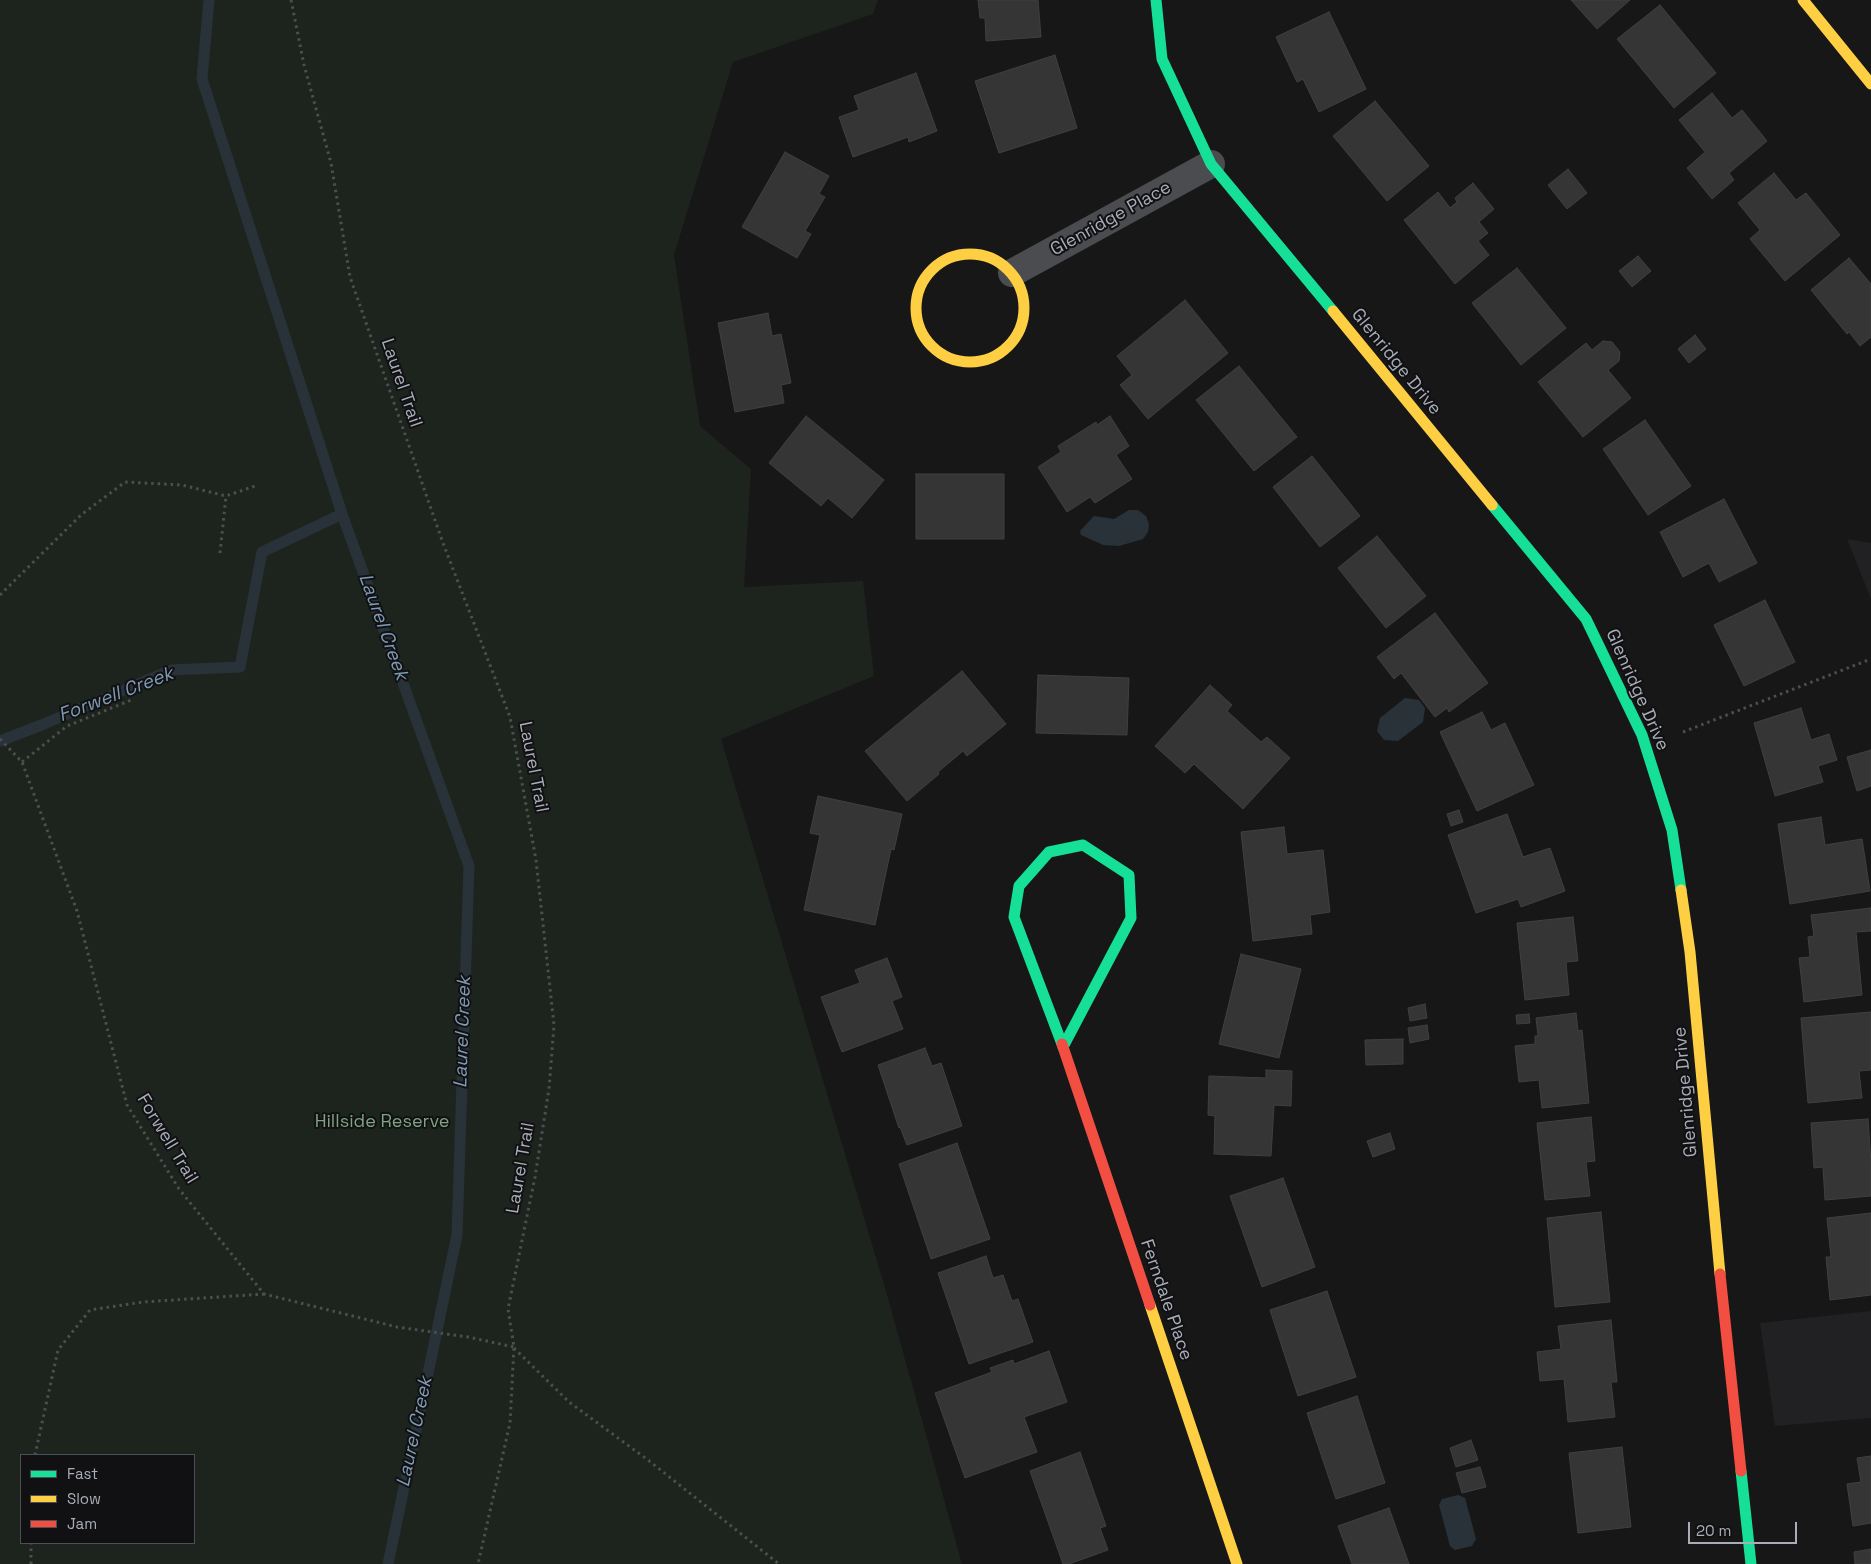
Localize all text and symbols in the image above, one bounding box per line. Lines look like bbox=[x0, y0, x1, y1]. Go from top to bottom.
street label: Glenridge Place bbox=[1047, 177, 1175, 261]
street label: Glenridge Drive bbox=[1346, 304, 1446, 420]
street label: Laurel Trail bbox=[376, 336, 426, 430]
water label: Laurel Creek bbox=[353, 570, 413, 684]
street label: Glenridge Drive bbox=[1601, 626, 1673, 754]
water label: Forwell Creek bbox=[55, 663, 177, 727]
street label: Laurel Trail bbox=[514, 720, 552, 814]
water label: Laurel Creek bbox=[450, 976, 476, 1088]
street label: Glenridge Drive bbox=[1670, 1026, 1702, 1158]
street label: Forwell Trail bbox=[132, 1090, 202, 1188]
park label: Hillside Reserve bbox=[315, 1111, 449, 1133]
street label: Laurel Trail bbox=[502, 1121, 540, 1215]
street label: Ferndale Place bbox=[1135, 1237, 1197, 1363]
water label: Laurel Creek bbox=[392, 1375, 438, 1489]
legend bbox=[20, 1454, 195, 1544]
text: Fast bbox=[67, 1464, 98, 1483]
text: Slow bbox=[67, 1489, 101, 1508]
scale bar bbox=[1691, 1512, 1800, 1544]
text: Jam bbox=[67, 1514, 97, 1533]
text: 20 m bbox=[1696, 1521, 1731, 1540]

